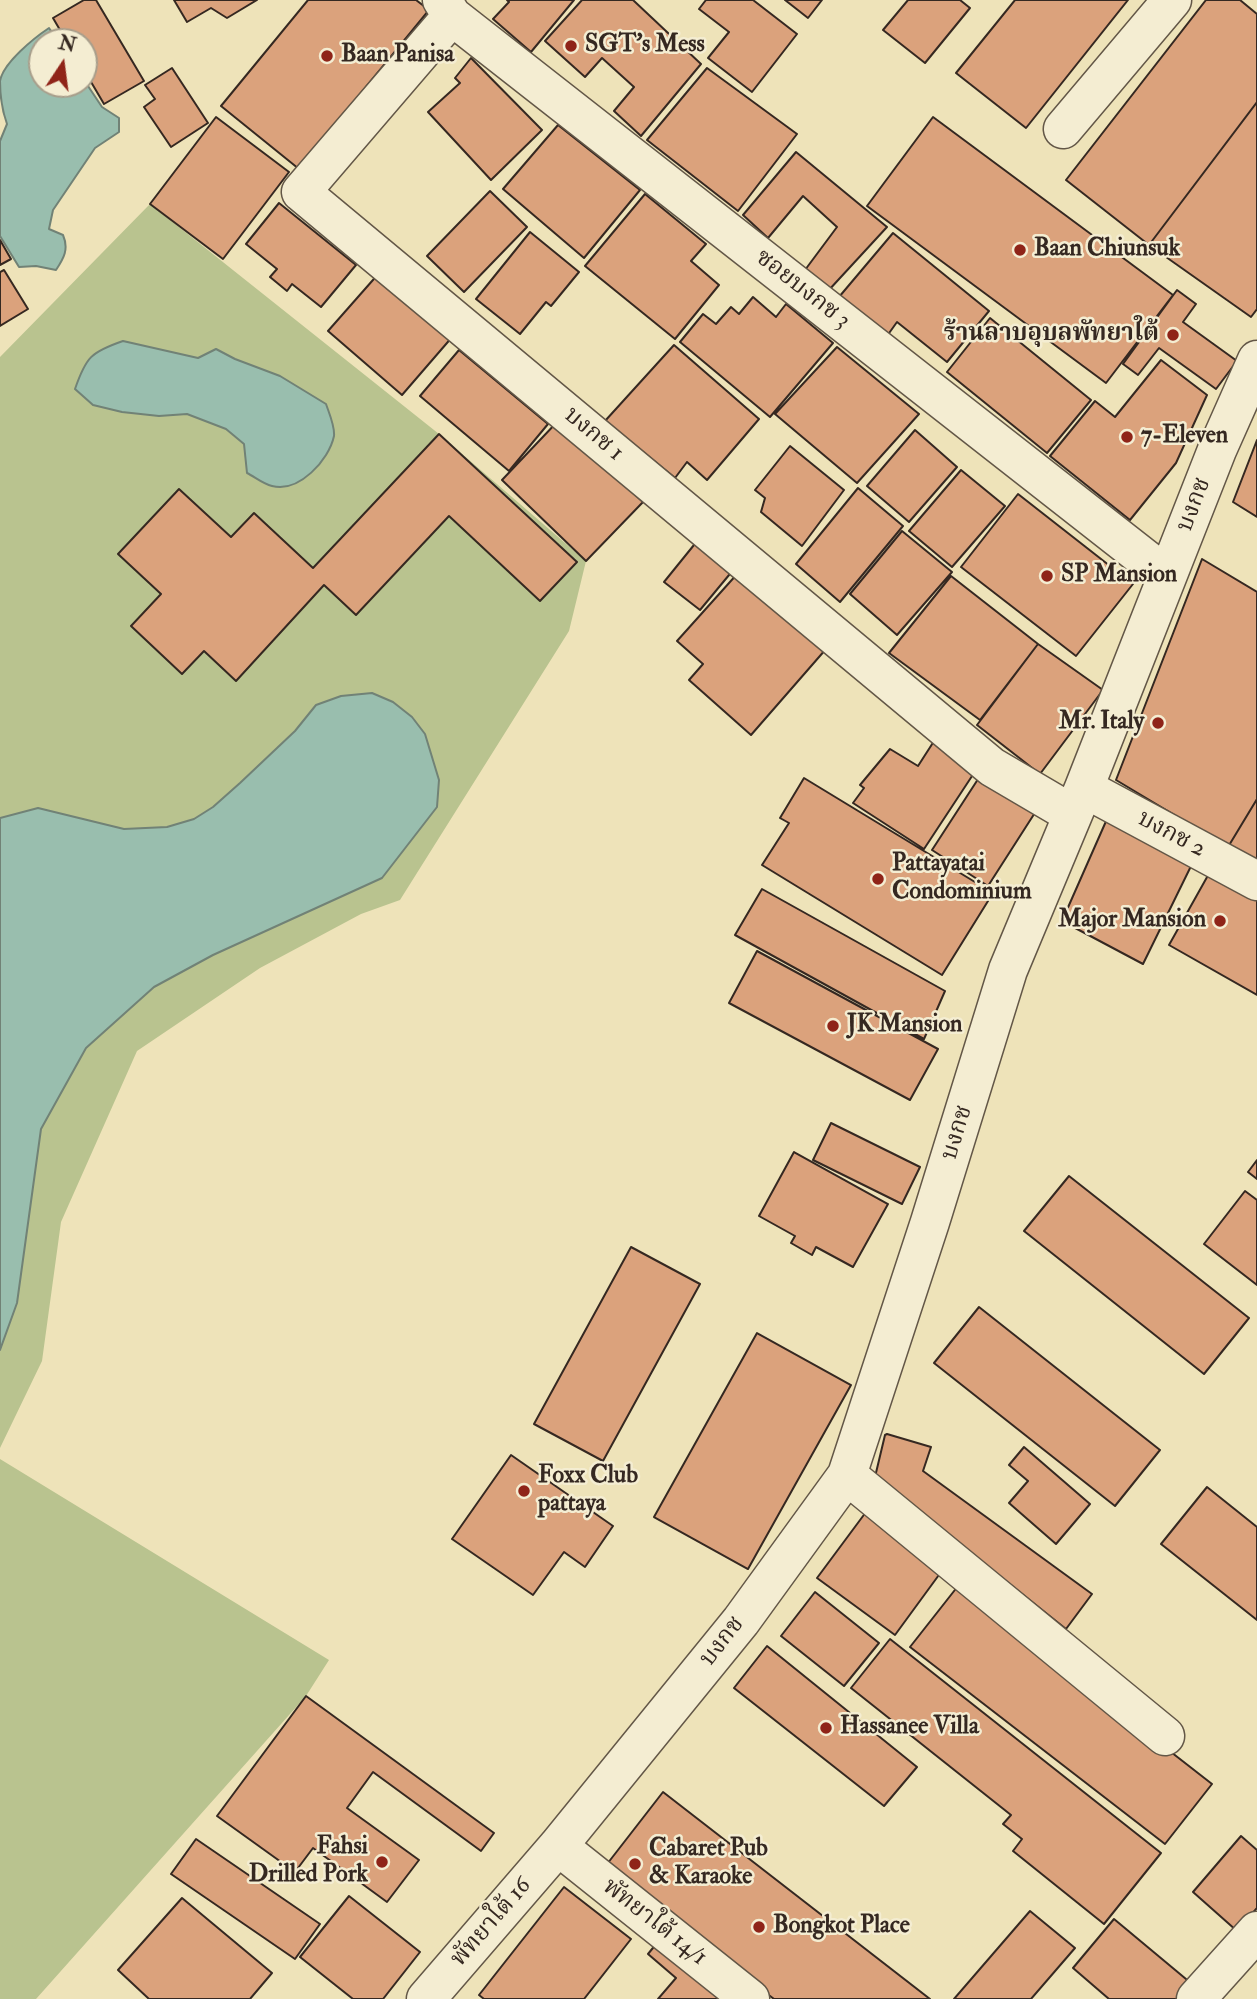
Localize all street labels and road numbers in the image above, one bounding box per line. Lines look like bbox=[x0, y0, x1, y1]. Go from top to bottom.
street label: ซอยบงกช 3 bbox=[749, 244, 855, 336]
street label: บงกช 1 bbox=[557, 402, 629, 468]
street label: บงกช bbox=[1172, 474, 1218, 536]
street label: บงกช 2 bbox=[1132, 805, 1210, 865]
street label: บงกช bbox=[936, 1102, 980, 1164]
street label: บงกช bbox=[695, 1611, 751, 1673]
street label: พัทยาใต้ 16 bbox=[446, 1873, 538, 1973]
street label: พัทยาใต้ 14/1 bbox=[596, 1873, 712, 1973]

